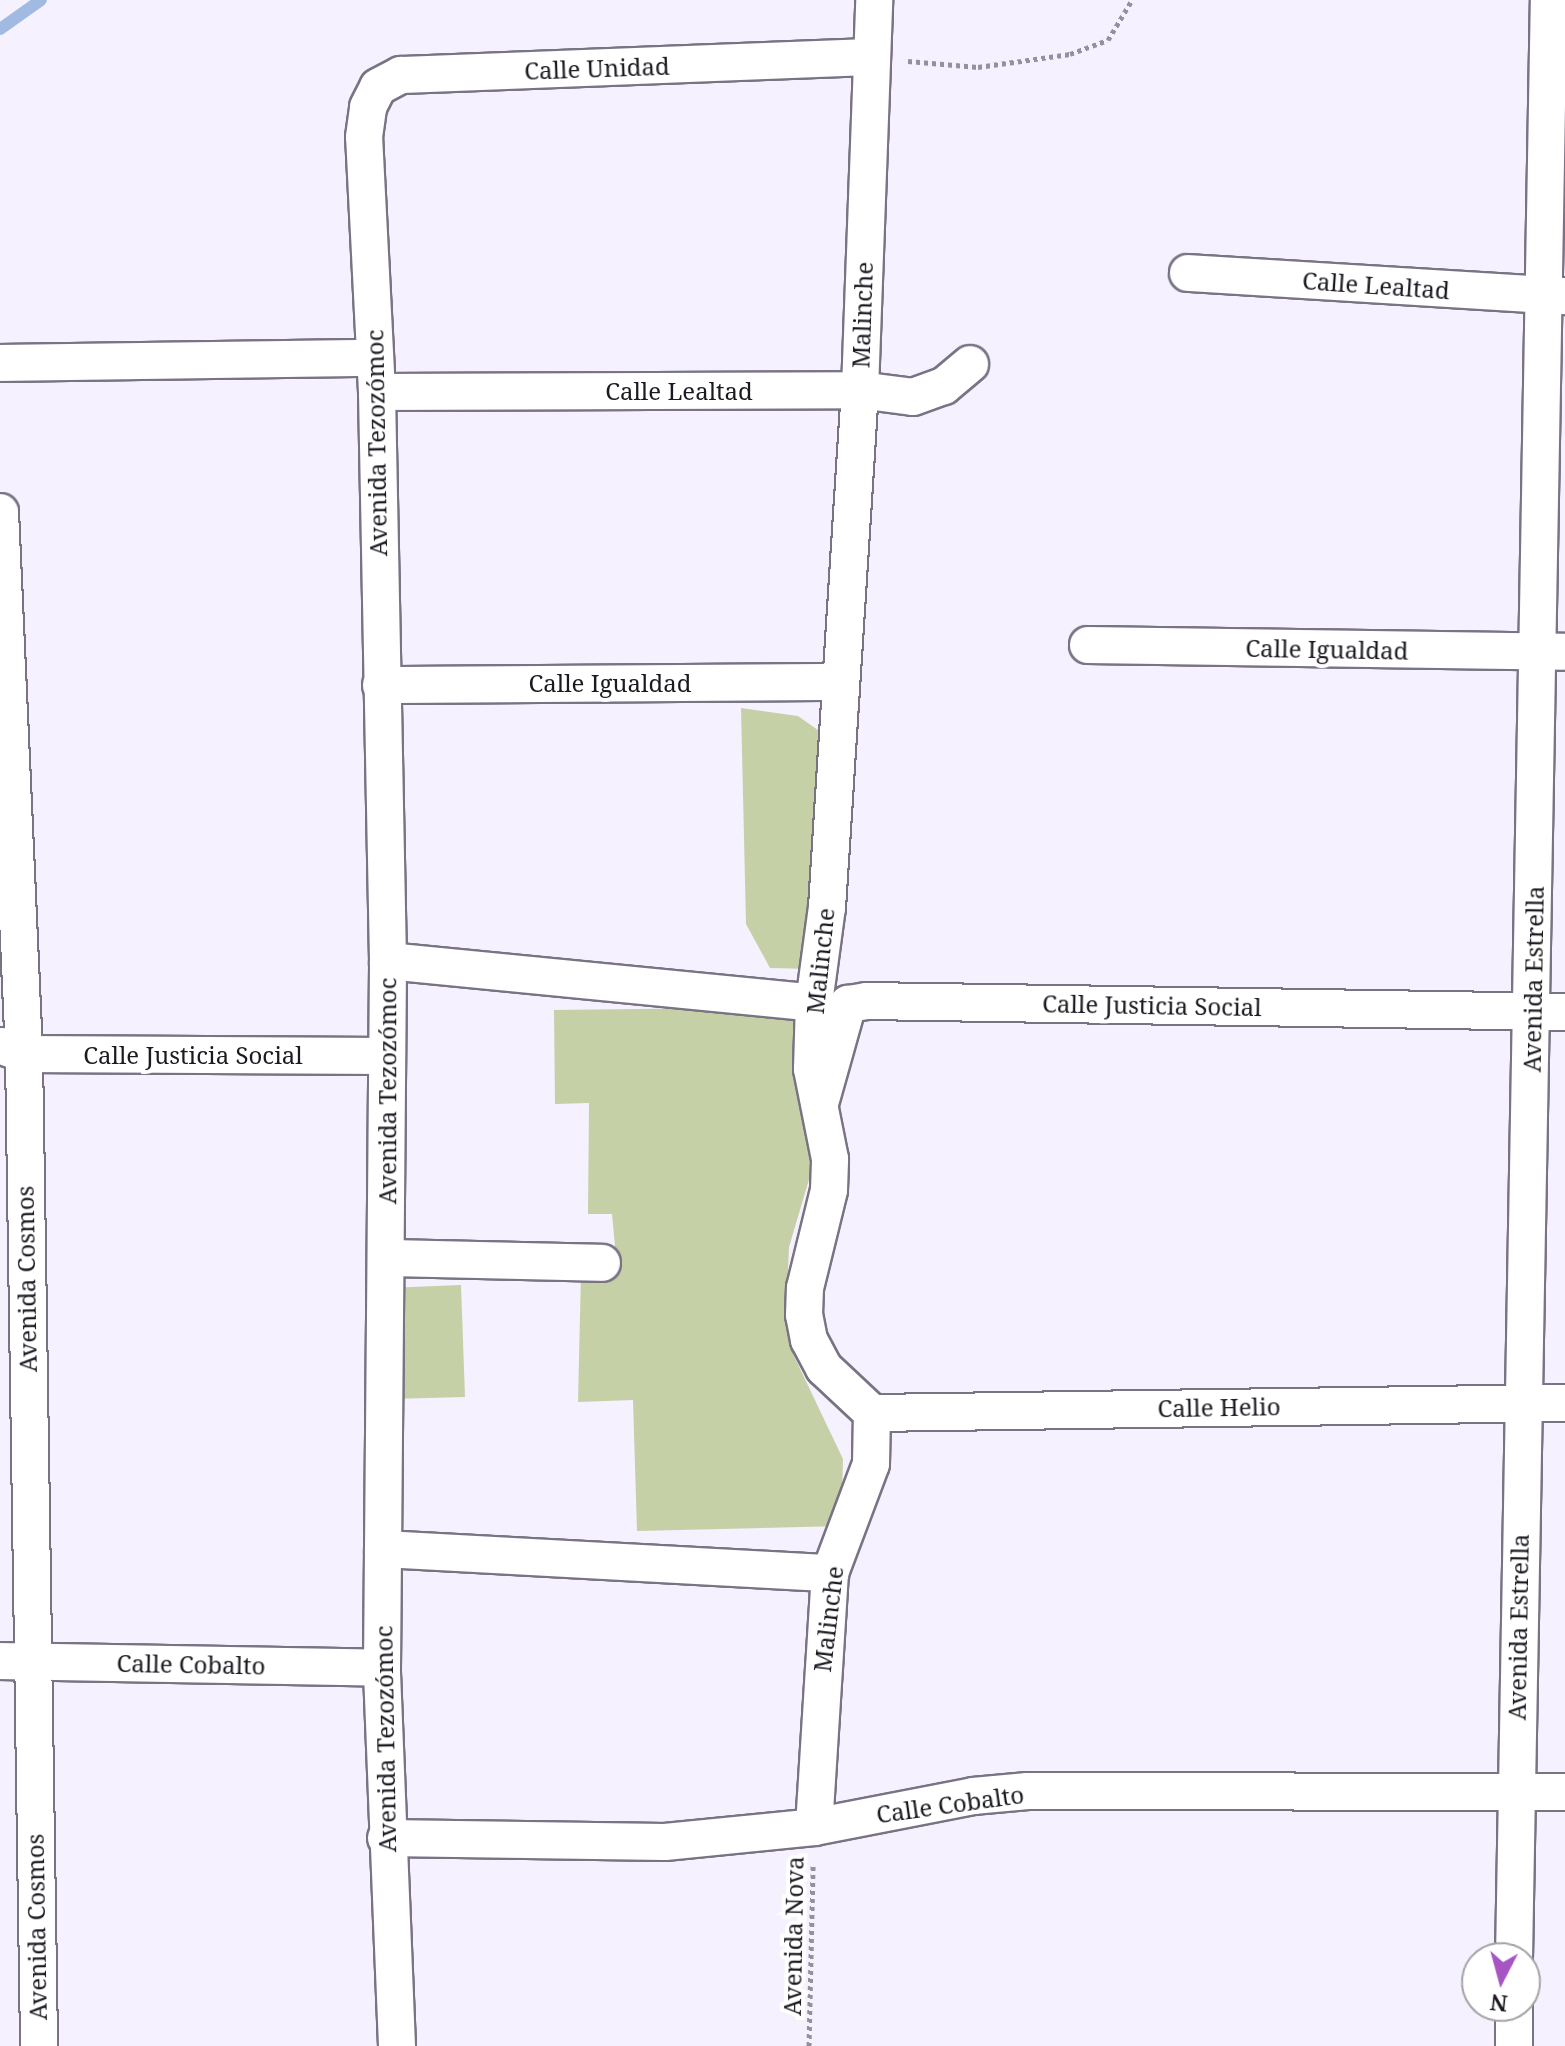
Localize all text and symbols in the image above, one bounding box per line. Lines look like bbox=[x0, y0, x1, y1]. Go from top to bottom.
street label: Calle Unidad bbox=[524, 51, 670, 85]
street label: Malinche bbox=[846, 261, 878, 369]
street label: Calle Lealtad bbox=[1301, 265, 1451, 305]
street label: Avenida Tezozómoc bbox=[360, 329, 392, 557]
street label: Calle Lealtad bbox=[605, 377, 753, 405]
street label: Calle Igualdad bbox=[1245, 633, 1409, 665]
street label: Calle Igualdad bbox=[528, 669, 692, 697]
street label: Avenida Estrella bbox=[1517, 885, 1549, 1073]
street label: Malinche bbox=[800, 907, 840, 1015]
street label: Avenida Tezozómoc bbox=[373, 978, 401, 1204]
street label: Calle Justicia Social bbox=[1042, 989, 1262, 1021]
street label: Calle Justicia Social bbox=[83, 1041, 303, 1069]
street label: Avenida Cosmos bbox=[10, 1185, 42, 1373]
street label: Calle Helio bbox=[1157, 1392, 1281, 1422]
street label: Avenida Estrella bbox=[1502, 1533, 1534, 1721]
street label: Malinche bbox=[807, 1564, 849, 1674]
street label: Avenida Tezozómoc bbox=[369, 1625, 401, 1853]
street label: Calle Cobalto bbox=[116, 1648, 266, 1680]
street label: Calle Cobalto bbox=[874, 1779, 1026, 1829]
street label: Avenida Cosmos bbox=[20, 1833, 52, 2021]
street label: Avenida Nova bbox=[777, 1856, 809, 2016]
north arrow bbox=[1461, 1942, 1541, 2022]
text: N bbox=[1489, 1988, 1509, 2020]

